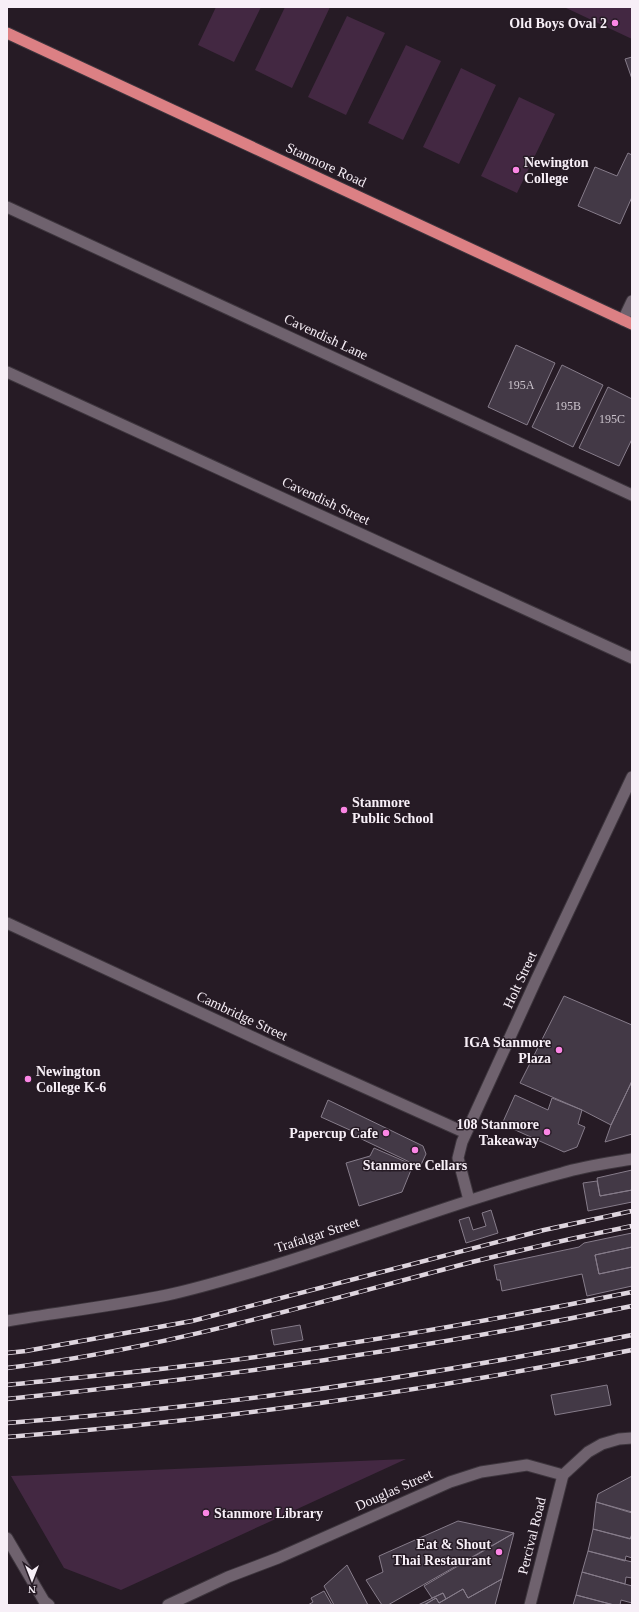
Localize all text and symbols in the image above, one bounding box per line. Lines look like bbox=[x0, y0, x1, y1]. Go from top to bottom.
place label: Old Boys Oval 2 bbox=[509, 16, 607, 31]
marker: Old Boys Oval 2 bbox=[610, 18, 620, 28]
street label: Stanmore Road bbox=[284, 140, 368, 190]
place label: Newington College bbox=[524, 155, 589, 186]
marker: Newington College bbox=[511, 165, 521, 175]
street label: Cavendish Lane bbox=[282, 311, 370, 363]
house number: 195A bbox=[508, 378, 535, 392]
house number: 195B bbox=[555, 399, 581, 413]
house number: 195C bbox=[599, 412, 625, 426]
street label: Cavendish Street bbox=[280, 474, 372, 528]
place label: Stanmore Public School bbox=[352, 795, 433, 826]
marker: Stanmore Public School bbox=[339, 805, 349, 815]
street label: Holt Street bbox=[500, 949, 540, 1011]
street label: Cambridge Street bbox=[194, 988, 290, 1044]
place label: IGA Stanmore Plaza bbox=[464, 1035, 551, 1066]
marker: IGA Stanmore Plaza bbox=[554, 1045, 564, 1055]
place label: Newington College K-6 bbox=[36, 1064, 106, 1095]
marker: Newington College K-6 bbox=[23, 1074, 33, 1084]
place label: 108 Stanmore Takeaway bbox=[456, 1117, 539, 1148]
place label: Papercup Cafe bbox=[289, 1126, 378, 1141]
marker: 108 Stanmore Takeaway bbox=[542, 1127, 552, 1137]
marker: Papercup Cafe bbox=[381, 1128, 391, 1138]
marker: Stanmore Cellars bbox=[410, 1145, 420, 1155]
place label: Stanmore Cellars bbox=[363, 1158, 468, 1173]
street label: Trafalgar Street bbox=[273, 1214, 361, 1256]
street label: Douglas Street bbox=[353, 1466, 435, 1514]
street label: Percival Road bbox=[515, 1496, 549, 1576]
place label: Stanmore Library bbox=[214, 1506, 323, 1521]
marker: Stanmore Library bbox=[201, 1508, 211, 1518]
place label: Eat & Shout Thai Restaurant bbox=[393, 1537, 491, 1568]
marker: Eat & Shout Thai Restaurant bbox=[494, 1547, 504, 1557]
north arrow bbox=[12, 1560, 52, 1600]
text: N bbox=[28, 1584, 36, 1596]

